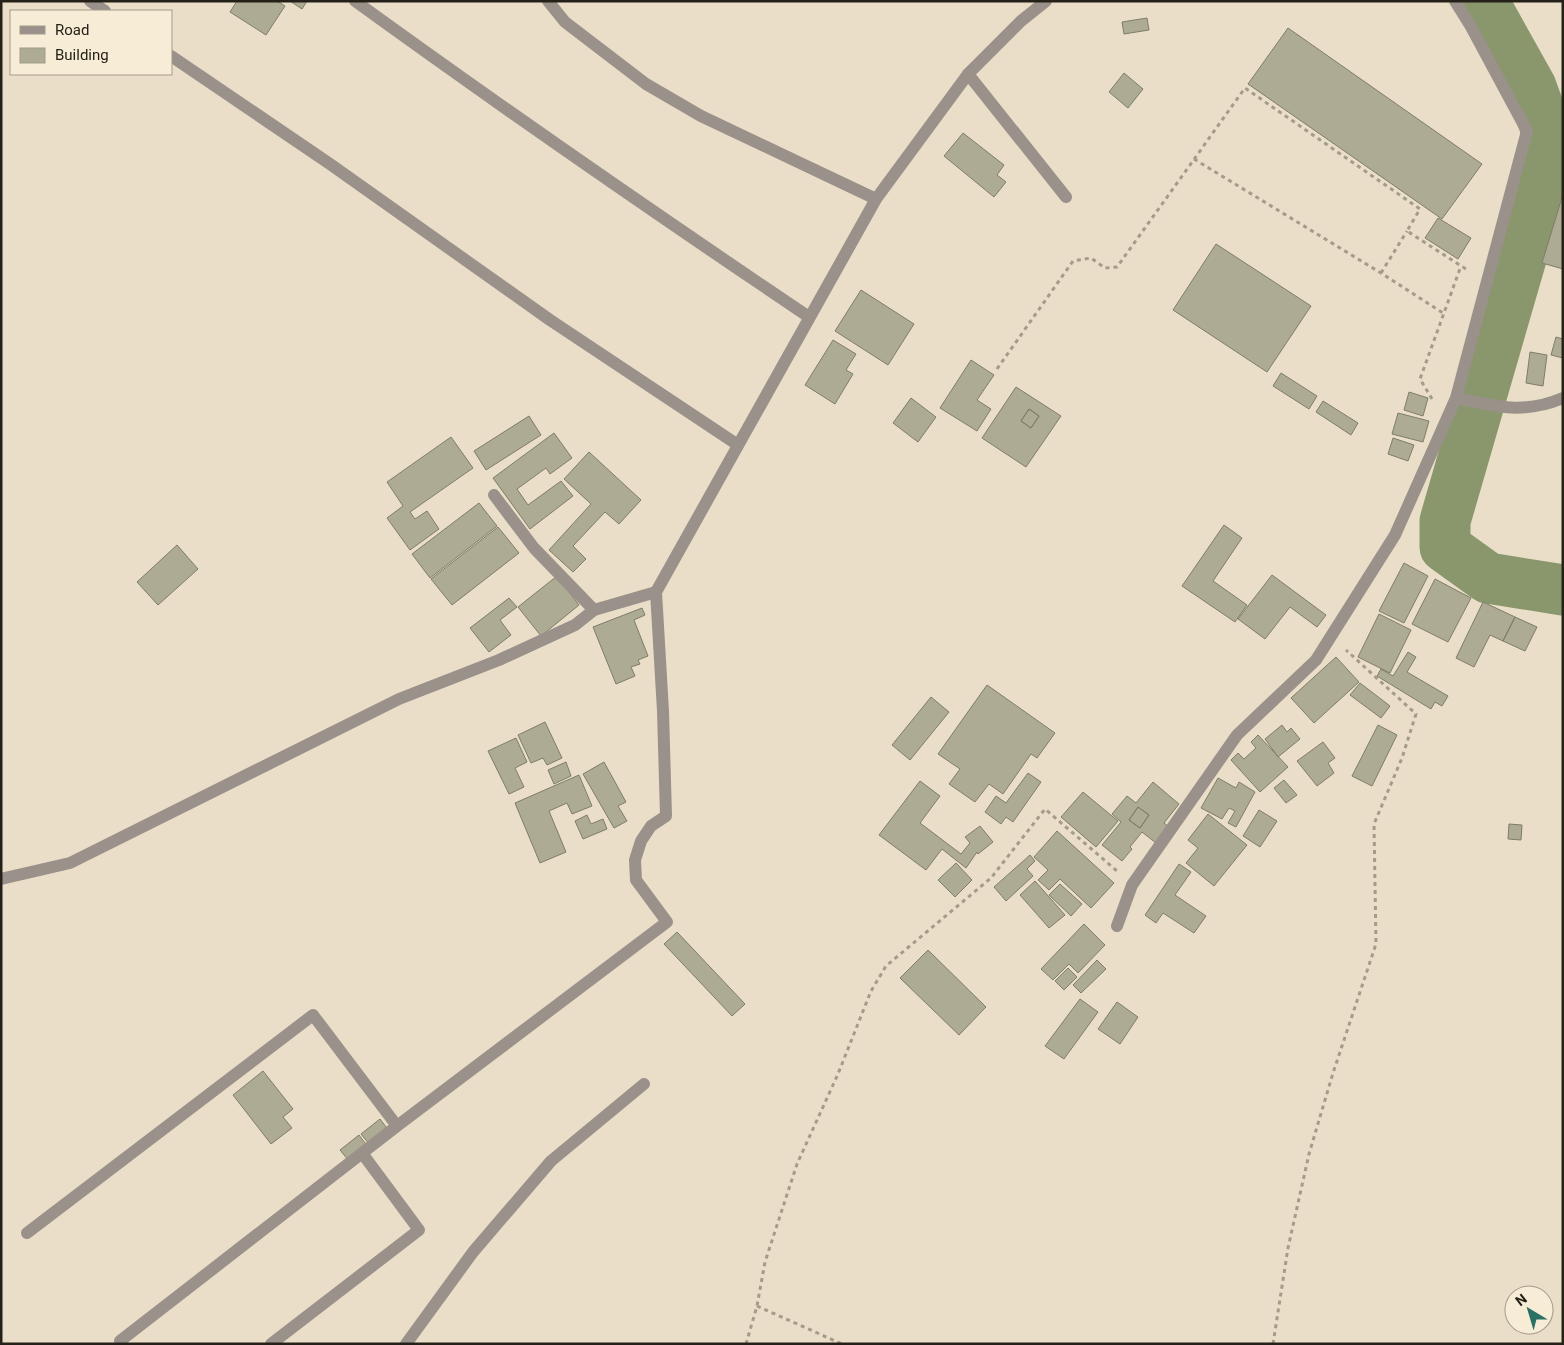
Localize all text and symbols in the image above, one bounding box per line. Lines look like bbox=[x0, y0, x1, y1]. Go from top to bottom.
legend bbox=[10, 10, 172, 75]
text: Road bbox=[55, 21, 89, 39]
text: Building bbox=[55, 46, 109, 64]
north arrow bbox=[1504, 1285, 1554, 1335]
text: N bbox=[1512, 1290, 1530, 1309]

